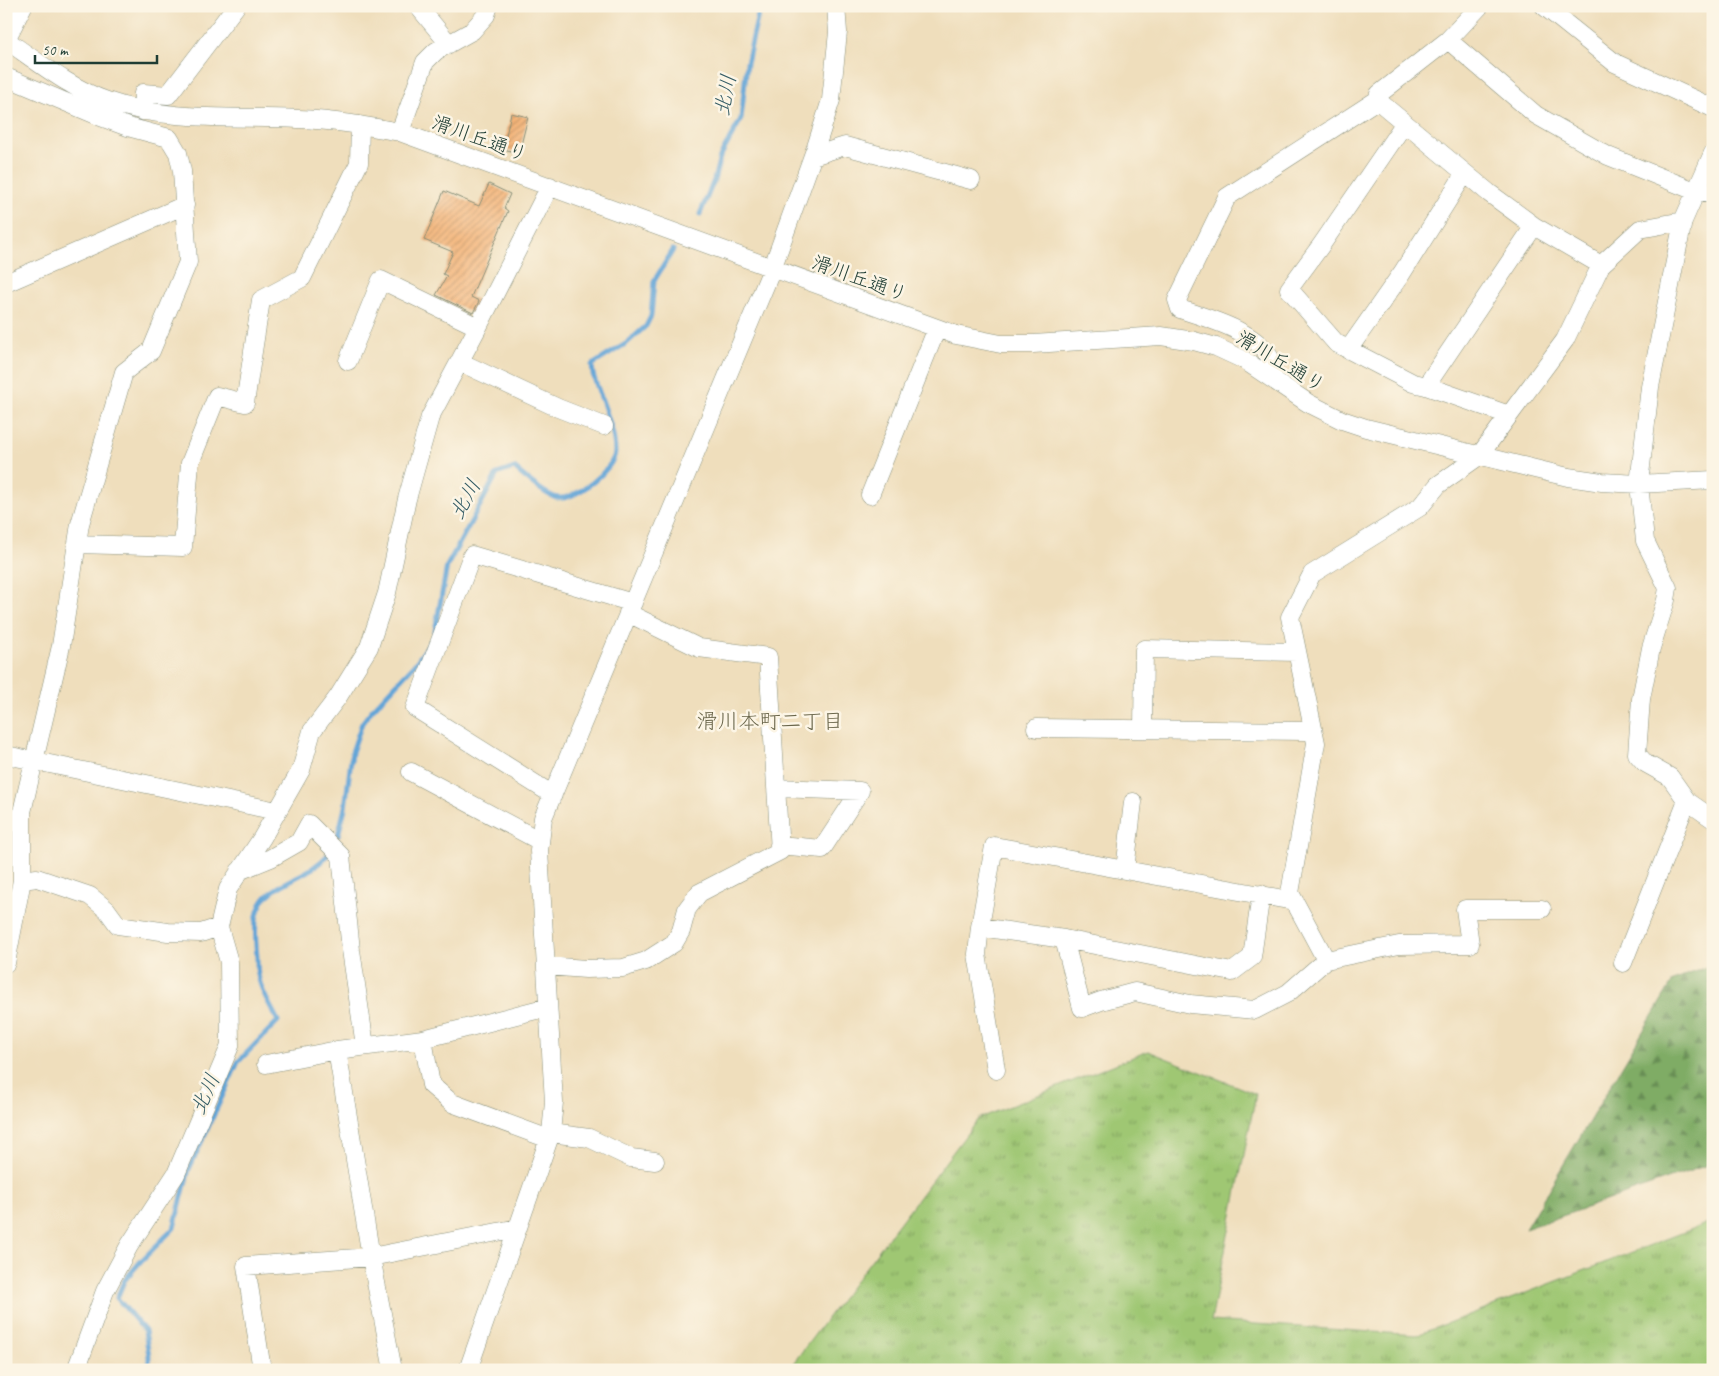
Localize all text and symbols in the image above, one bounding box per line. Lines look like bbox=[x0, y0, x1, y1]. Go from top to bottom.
scale bar bbox=[35, 32, 158, 64]
text: 50 m bbox=[42, 41, 69, 60]
water label: 北川 bbox=[709, 72, 741, 118]
street label: 滑川丘通り bbox=[429, 110, 531, 167]
street label: 滑川丘通り bbox=[809, 250, 911, 307]
street label: 滑川丘通り bbox=[1231, 325, 1330, 398]
water label: 北川 bbox=[443, 474, 487, 524]
district label: 滑川本町二丁目 bbox=[697, 708, 844, 734]
water label: 北川 bbox=[185, 1070, 225, 1118]

